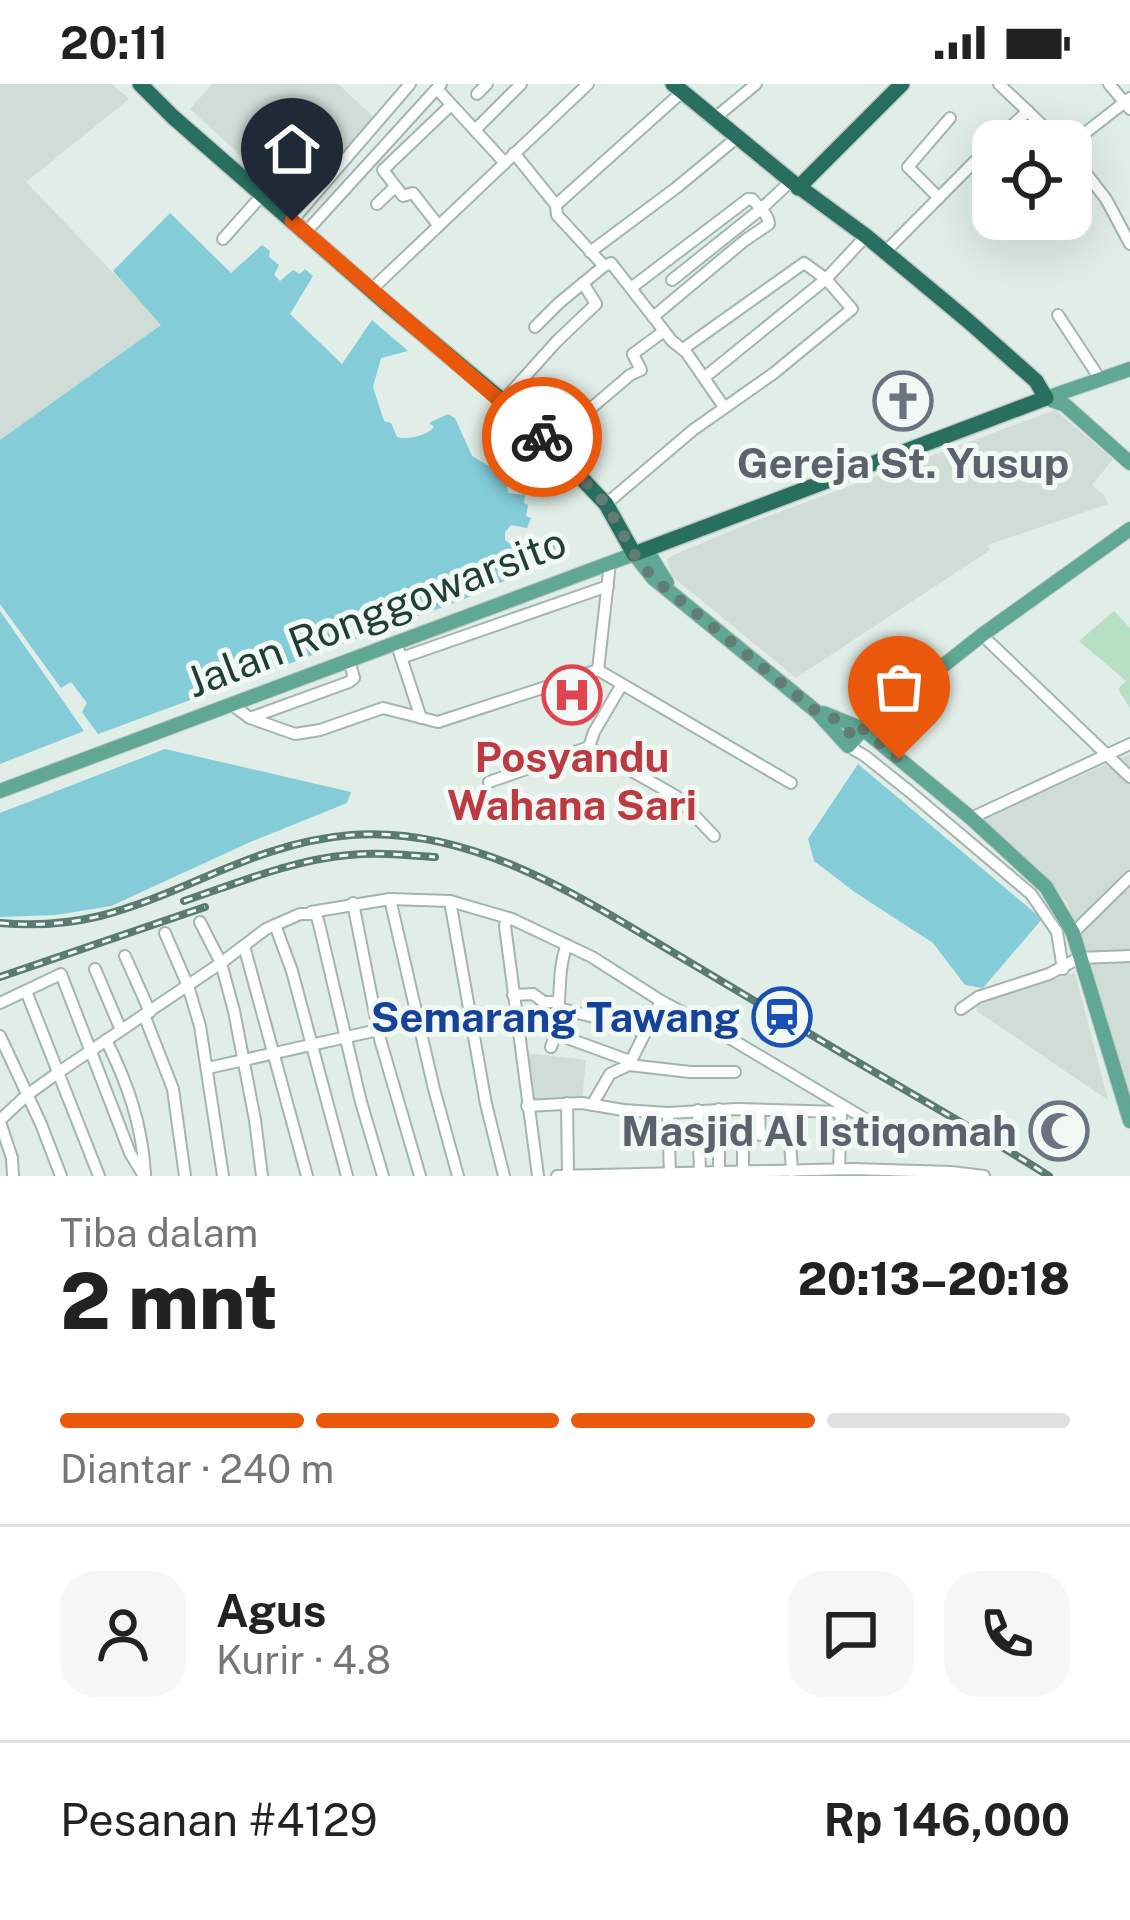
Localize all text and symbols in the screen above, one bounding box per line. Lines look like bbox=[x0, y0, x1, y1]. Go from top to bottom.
text: 20:11 bbox=[60, 16, 168, 69]
pin bbox=[241, 98, 343, 221]
icon: home bbox=[259, 116, 325, 182]
map controls bbox=[972, 120, 1092, 240]
button: locate bbox=[972, 120, 1092, 240]
church icon: Gereja St. Yusup bbox=[872, 370, 934, 432]
courier bbox=[482, 377, 602, 497]
icon: bike bbox=[509, 404, 575, 470]
place label: Gereja St. Yusup bbox=[737, 438, 1069, 487]
street label: Jalan Ronggowarsito bbox=[179, 516, 573, 707]
pin bbox=[848, 636, 950, 759]
icon: bag bbox=[866, 654, 932, 720]
hospital icon: Posyandu Wahana Sari bbox=[541, 664, 603, 726]
place label: Posyandu Wahana Sari bbox=[447, 732, 697, 829]
station icon: Semarang Tawang bbox=[751, 986, 813, 1048]
place label: Semarang Tawang bbox=[371, 992, 740, 1041]
mosque icon: Masjid Al Istiqomah bbox=[1028, 1100, 1090, 1162]
place label: Masjid Al Istiqomah bbox=[621, 1106, 1017, 1155]
text: Tiba dalam bbox=[60, 1210, 258, 1256]
text: 20:13–20:18 bbox=[798, 1252, 1070, 1305]
text: 2 mnt bbox=[60, 1255, 278, 1347]
text: Diantar · 240 m bbox=[60, 1446, 334, 1492]
button: person bbox=[60, 1571, 186, 1697]
button: chat bbox=[788, 1571, 914, 1697]
button: phone bbox=[944, 1571, 1070, 1697]
text: Agus bbox=[216, 1584, 326, 1637]
text: Kurir · 4.8 bbox=[216, 1637, 391, 1683]
text: Pesanan #4129 bbox=[60, 1793, 378, 1846]
text: Rp 146,000 bbox=[824, 1793, 1070, 1846]

